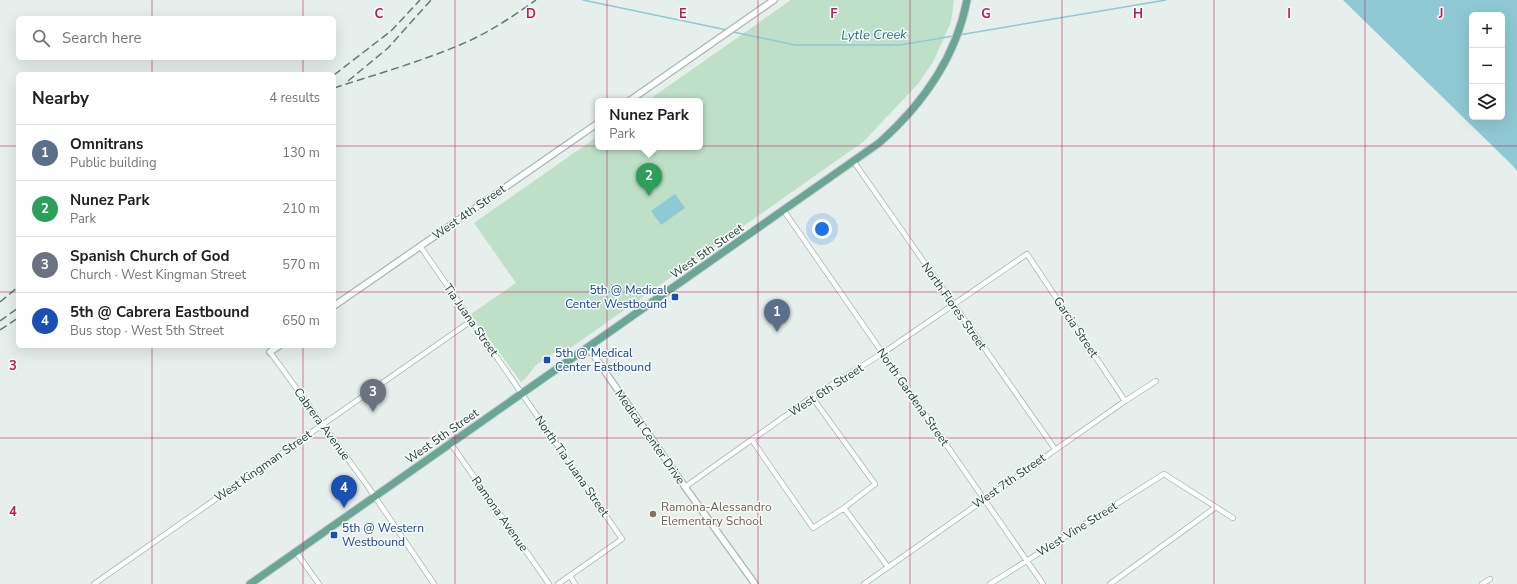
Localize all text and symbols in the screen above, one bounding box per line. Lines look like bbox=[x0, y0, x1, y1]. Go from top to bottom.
text: C bbox=[375, 5, 384, 23]
text: D bbox=[526, 5, 536, 23]
text: E bbox=[679, 5, 687, 23]
text: F bbox=[830, 5, 838, 23]
text: G bbox=[981, 5, 991, 23]
text: H bbox=[1133, 5, 1143, 23]
text: I bbox=[1287, 5, 1291, 23]
text: J bbox=[1438, 5, 1443, 23]
map controls bbox=[1469, 12, 1505, 120]
button: + bbox=[1469, 12, 1505, 48]
search box bbox=[16, 16, 336, 60]
water label: Lytle Creek bbox=[841, 25, 907, 45]
icon: search bbox=[30, 27, 52, 49]
text: Search here bbox=[62, 28, 142, 48]
button: − bbox=[1469, 48, 1505, 84]
button: layers bbox=[1469, 84, 1505, 120]
text: Nearby bbox=[32, 87, 89, 110]
text: 4 results bbox=[269, 89, 320, 107]
popup bbox=[595, 98, 703, 150]
text: Nunez Park bbox=[609, 105, 689, 125]
text: Park bbox=[609, 125, 635, 143]
text: Omnitrans bbox=[70, 134, 143, 154]
text: 1 bbox=[41, 144, 49, 162]
text: 130 m bbox=[282, 144, 320, 162]
text: Public building bbox=[70, 154, 157, 172]
pin: 2 bbox=[636, 163, 662, 196]
street label: West 4th Street bbox=[429, 180, 509, 243]
text: Nunez Park bbox=[70, 190, 149, 210]
text: 2 bbox=[41, 200, 49, 218]
text: 210 m bbox=[282, 200, 320, 218]
text: Park bbox=[70, 210, 96, 228]
street label: West 5th Street bbox=[667, 219, 747, 282]
your location bbox=[812, 219, 832, 239]
text: Spanish Church of God bbox=[70, 246, 229, 266]
text: 3 bbox=[41, 256, 49, 274]
text: 570 m bbox=[282, 256, 320, 274]
street label: North Flores Street bbox=[918, 259, 991, 354]
text: Church · West Kingman Street bbox=[70, 266, 246, 284]
street label: Tia Juana Street bbox=[440, 280, 503, 360]
place label: 5th @ Medical Center Westbound bbox=[565, 282, 667, 312]
marker: 5th @ Medical Center Westbound bbox=[670, 292, 680, 302]
street label: Garcia Street bbox=[1050, 294, 1103, 361]
pin: 1 bbox=[764, 299, 790, 332]
text: 5th @ Cabrera Eastbound bbox=[70, 302, 249, 322]
text: 4 bbox=[41, 312, 49, 330]
text: 650 m bbox=[282, 312, 320, 330]
text: Bus stop · West 5th Street bbox=[70, 322, 224, 340]
place label: 5th @ Medical Center Eastbound bbox=[555, 345, 651, 375]
street label: North Gardena Street bbox=[873, 345, 953, 450]
marker: 5th @ Medical Center Eastbound bbox=[542, 355, 552, 365]
text: 3 bbox=[9, 357, 17, 375]
street label: West 6th Street bbox=[786, 359, 867, 420]
pin: 3 bbox=[360, 379, 386, 412]
street label: Cabrera Avenue bbox=[290, 384, 354, 464]
street label: Medical Center Drive bbox=[611, 386, 689, 488]
street label: West 5th Street bbox=[402, 404, 482, 467]
street label: North Tia Juana Street bbox=[531, 412, 613, 520]
street label: West Kingman Street bbox=[211, 426, 315, 506]
street label: West 7th Street bbox=[969, 449, 1049, 512]
street label: Ramona Avenue bbox=[468, 473, 532, 555]
pin: 4 bbox=[331, 475, 357, 508]
street label: West Vine Street bbox=[1034, 497, 1121, 560]
place label: Ramona-Alessandro Elementary School bbox=[661, 499, 772, 529]
text: 4 bbox=[9, 503, 17, 521]
marker: Ramona-Alessandro Elementary School bbox=[648, 509, 658, 519]
place label: 5th @ Western Westbound bbox=[342, 520, 424, 550]
marker: 5th @ Western Westbound bbox=[329, 530, 339, 540]

